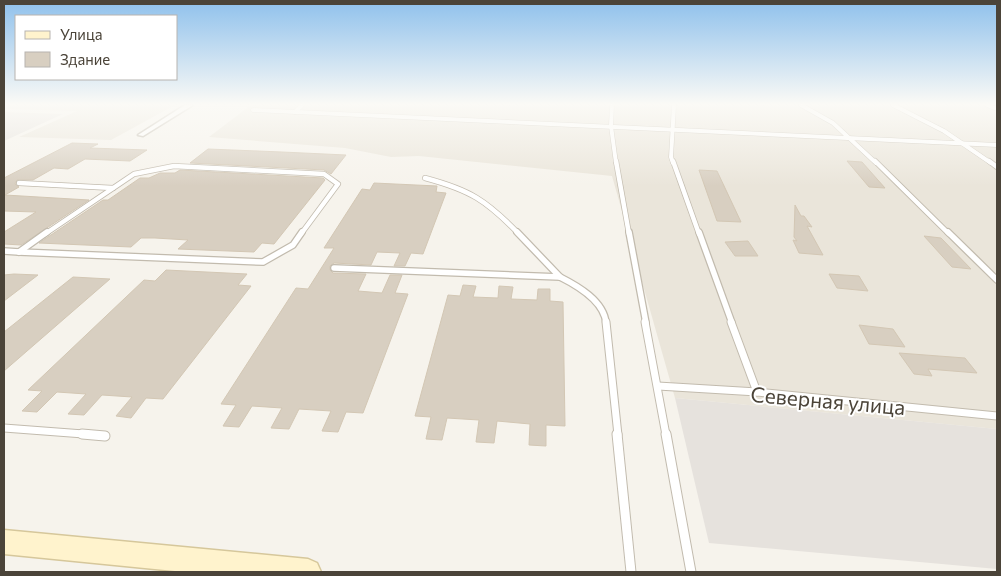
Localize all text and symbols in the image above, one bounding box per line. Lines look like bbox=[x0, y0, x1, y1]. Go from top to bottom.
legend bbox=[15, 15, 178, 80]
text: Улица bbox=[60, 25, 102, 43]
text: Здание bbox=[60, 50, 110, 68]
street label: Северная улица bbox=[750, 381, 906, 419]

